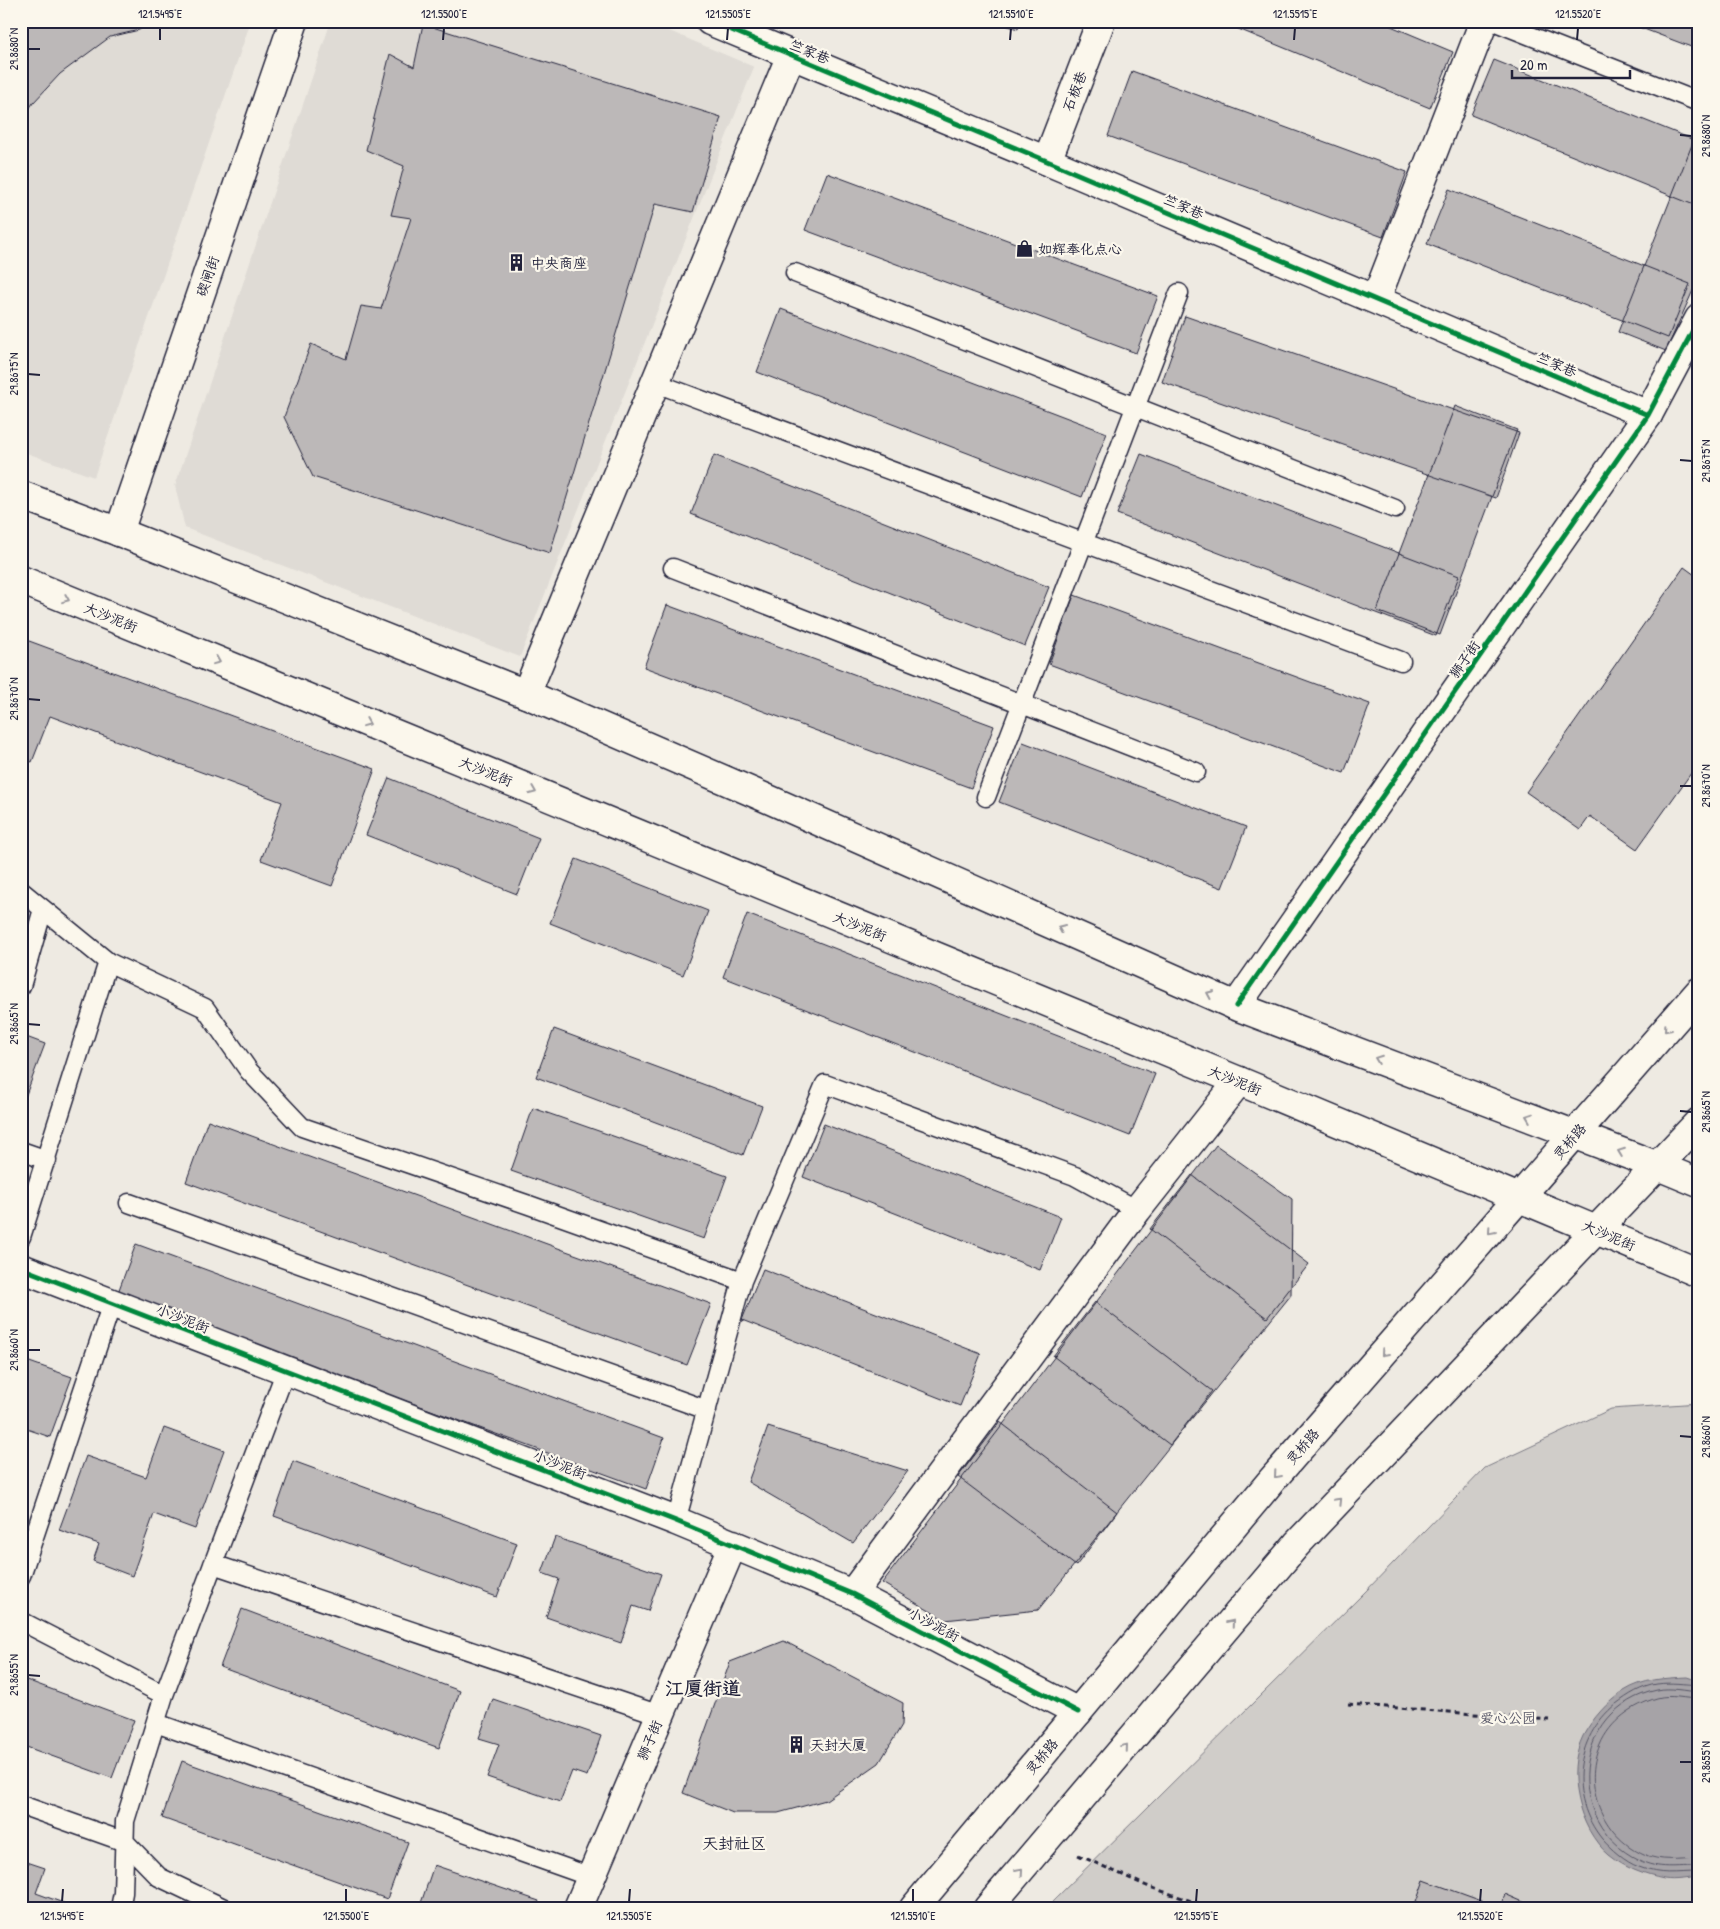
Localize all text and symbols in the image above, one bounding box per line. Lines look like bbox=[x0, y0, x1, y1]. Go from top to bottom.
text: 121.5495°E bbox=[138, 5, 183, 22]
text: 121.5500°E bbox=[421, 5, 468, 22]
text: 121.5505°E bbox=[705, 5, 751, 22]
text: 121.5510°E bbox=[989, 5, 1034, 22]
text: 121.5515°E bbox=[1273, 5, 1318, 22]
text: 121.5520°E bbox=[1555, 5, 1602, 22]
text: 29.8680°N bbox=[5, 28, 22, 70]
street label: 竺家巷 bbox=[787, 34, 834, 68]
scale bar bbox=[1512, 48, 1630, 80]
text: 20 m bbox=[1520, 54, 1547, 75]
street label: 石板巷 bbox=[1058, 67, 1091, 114]
text: 29.8680°N bbox=[1697, 115, 1714, 157]
street label: 竺家巷 bbox=[1161, 189, 1208, 223]
shop icon: 如辉奉化点心 bbox=[1014, 238, 1034, 258]
place label: 如辉奉化点心 bbox=[1038, 239, 1122, 258]
building icon: 中央商座 bbox=[507, 252, 527, 272]
street label: 碶闸街 bbox=[191, 253, 223, 299]
place label: 中央商座 bbox=[531, 253, 587, 272]
street label: 竺家巷 bbox=[1534, 347, 1581, 381]
text: 29.8675°N bbox=[5, 353, 22, 395]
text: 29.8675°N bbox=[1697, 440, 1714, 482]
one-way arrow bbox=[61, 593, 70, 603]
street label: 大沙泥街 bbox=[81, 598, 141, 636]
street label: 狮子街 bbox=[1444, 636, 1484, 682]
one-way arrow bbox=[212, 654, 221, 665]
text: 29.8670°N bbox=[5, 677, 22, 721]
one-way arrow bbox=[362, 716, 371, 727]
street label: 大沙泥街 bbox=[456, 752, 516, 790]
text: 29.8670°N bbox=[1697, 764, 1714, 808]
one-way arrow bbox=[528, 785, 537, 795]
street label: 大沙泥街 bbox=[830, 907, 890, 945]
one-way arrow bbox=[1057, 924, 1066, 935]
one-way arrow bbox=[1206, 990, 1215, 1001]
text: 29.8665°N bbox=[5, 1003, 22, 1045]
one-way arrow bbox=[1663, 1023, 1672, 1032]
one-way arrow bbox=[1374, 1055, 1382, 1065]
street label: 大沙泥街 bbox=[1205, 1061, 1265, 1099]
text: 29.8665°N bbox=[1697, 1091, 1714, 1133]
one-way arrow bbox=[1526, 1113, 1534, 1123]
street label: 灵桥路 bbox=[1548, 1119, 1590, 1163]
one-way arrow bbox=[1617, 1148, 1626, 1158]
street label: 大沙泥街 bbox=[1580, 1215, 1638, 1255]
one-way arrow bbox=[1488, 1225, 1497, 1234]
street label: 小沙泥街 bbox=[153, 1299, 213, 1337]
text: 29.8660°N bbox=[5, 1329, 22, 1371]
one-way arrow bbox=[1381, 1347, 1390, 1356]
text: 29.8660°N bbox=[1697, 1416, 1714, 1458]
street label: 灵桥路 bbox=[1281, 1424, 1323, 1468]
street label: 小沙泥街 bbox=[530, 1445, 590, 1483]
one-way arrow bbox=[1274, 1469, 1283, 1478]
one-way arrow bbox=[1332, 1498, 1341, 1507]
street label: 小沙泥街 bbox=[905, 1602, 963, 1646]
one-way arrow bbox=[1225, 1620, 1233, 1629]
text: 29.8655°N bbox=[5, 1654, 22, 1696]
district label: 江厦街道 bbox=[665, 1675, 741, 1701]
park label: 爱心公园 bbox=[1480, 1708, 1536, 1727]
street label: 狮子街 bbox=[632, 1717, 666, 1763]
building icon: 天封大厦 bbox=[786, 1734, 806, 1754]
street label: 灵桥路 bbox=[1020, 1734, 1062, 1778]
place label: 天封大厦 bbox=[810, 1735, 866, 1754]
text: 29.8655°N bbox=[1697, 1741, 1714, 1783]
one-way arrow bbox=[1120, 1744, 1128, 1753]
district label: 天封社区 bbox=[702, 1832, 766, 1854]
one-way arrow bbox=[1014, 1867, 1023, 1876]
text: 121.5495°E bbox=[40, 1907, 85, 1924]
text: 121.5500°E bbox=[323, 1907, 370, 1924]
text: 121.5505°E bbox=[606, 1907, 652, 1924]
text: 121.5510°E bbox=[891, 1907, 936, 1924]
text: 121.5515°E bbox=[1174, 1907, 1219, 1924]
text: 121.5520°E bbox=[1457, 1907, 1504, 1924]

